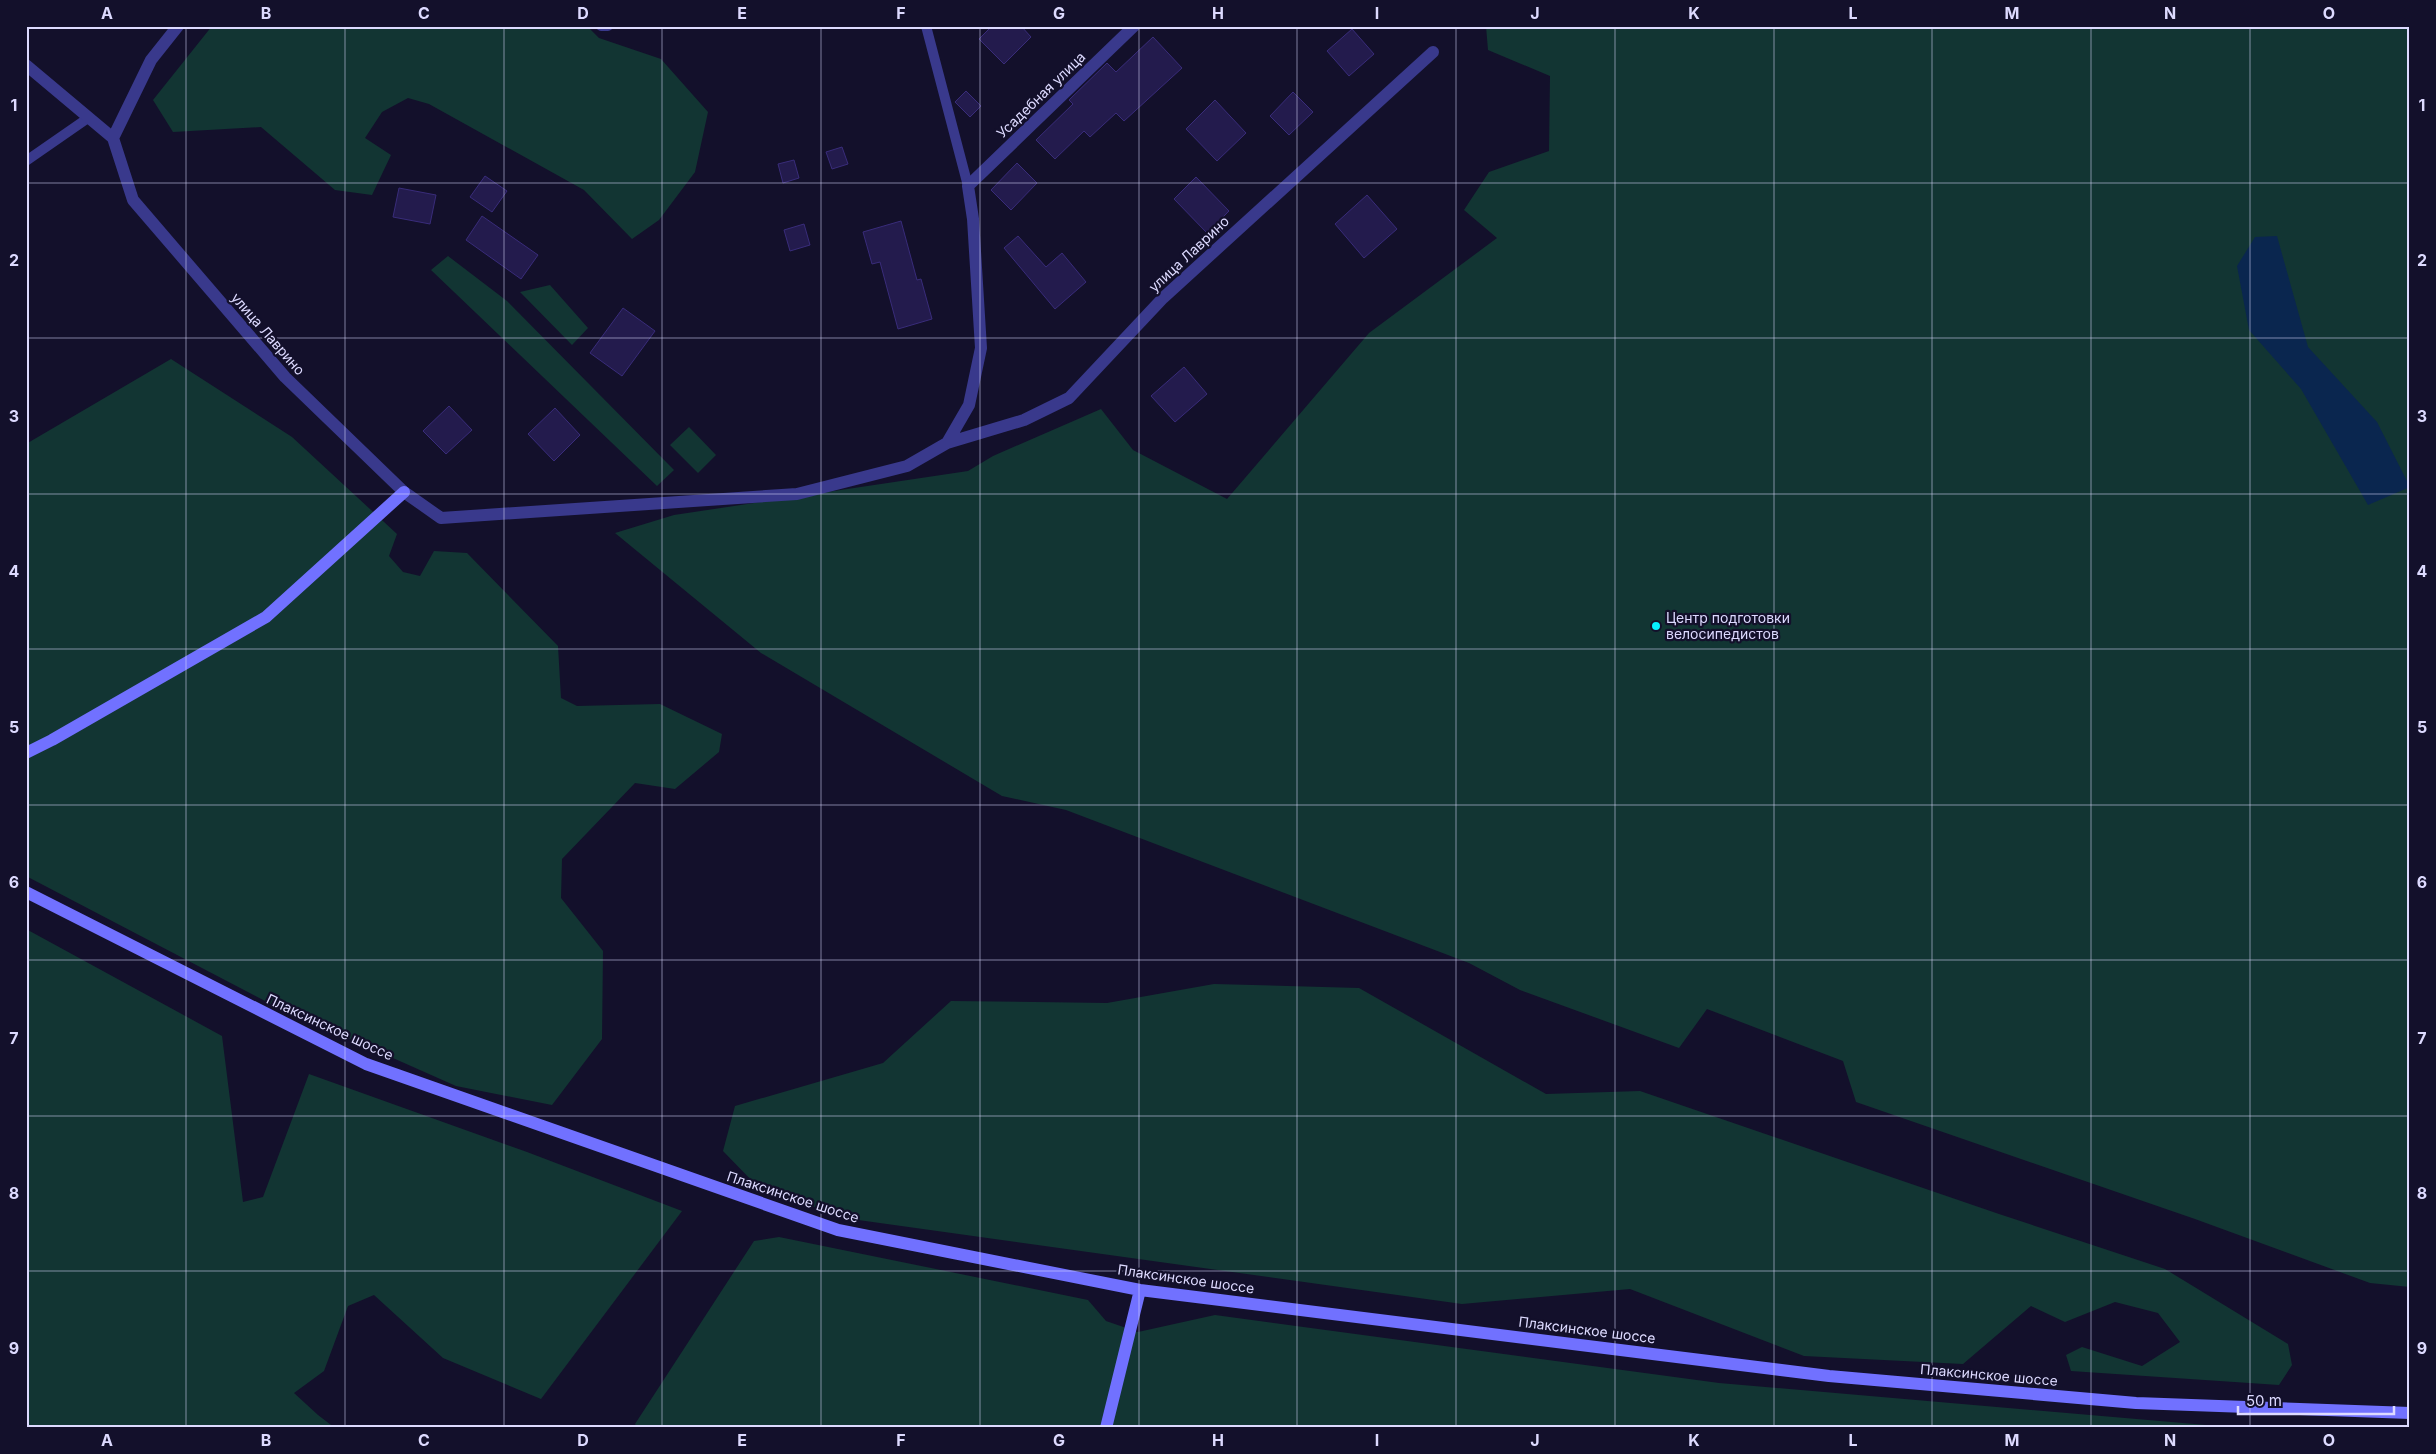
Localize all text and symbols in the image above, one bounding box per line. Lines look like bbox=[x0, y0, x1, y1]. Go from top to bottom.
text: A bbox=[101, 3, 113, 23]
text: B bbox=[261, 3, 271, 23]
text: C bbox=[418, 3, 430, 23]
text: D bbox=[577, 3, 589, 23]
text: E bbox=[737, 3, 747, 23]
text: F bbox=[896, 3, 906, 23]
text: G bbox=[1053, 3, 1065, 23]
text: H bbox=[1212, 3, 1224, 23]
text: I bbox=[1375, 3, 1379, 23]
text: J bbox=[1530, 3, 1540, 23]
text: K bbox=[1688, 3, 1700, 23]
text: L bbox=[1848, 3, 1858, 23]
text: M bbox=[2005, 3, 2019, 23]
text: N bbox=[2164, 3, 2176, 23]
text: O bbox=[2323, 3, 2335, 23]
street label: Усадебная улица bbox=[993, 48, 1088, 141]
text: 1 bbox=[11, 95, 17, 115]
text: 1 bbox=[2419, 95, 2425, 115]
street label: улица Лаврино bbox=[1145, 212, 1232, 295]
text: 2 bbox=[9, 250, 19, 270]
text: 2 bbox=[2417, 250, 2427, 270]
street label: улица Лаврино bbox=[228, 289, 309, 378]
text: 3 bbox=[9, 406, 19, 426]
text: 3 bbox=[2417, 406, 2427, 426]
text: 4 bbox=[9, 561, 20, 581]
text: 4 bbox=[2417, 561, 2428, 581]
place label: Центр подготовки велосипедистов bbox=[1666, 609, 1790, 642]
marker: Центр подготовки велосипедистов bbox=[1650, 620, 1662, 632]
text: 5 bbox=[9, 717, 19, 737]
text: 5 bbox=[2417, 717, 2427, 737]
text: 6 bbox=[9, 872, 19, 892]
text: 6 bbox=[2417, 872, 2427, 892]
street label: Плаксинское шоссе bbox=[264, 990, 396, 1063]
text: 7 bbox=[9, 1028, 19, 1048]
text: 7 bbox=[2417, 1028, 2427, 1048]
street label: Плаксинское шоссе bbox=[725, 1167, 861, 1226]
text: 8 bbox=[9, 1183, 19, 1203]
text: 8 bbox=[2417, 1183, 2427, 1203]
street label: Плаксинское шоссе bbox=[1117, 1260, 1256, 1297]
street label: Плаксинское шоссе bbox=[1518, 1313, 1657, 1346]
text: 9 bbox=[9, 1338, 19, 1358]
text: 9 bbox=[2417, 1338, 2427, 1358]
street label: Плаксинское шоссе bbox=[1920, 1360, 2059, 1389]
scale bar bbox=[2238, 1384, 2395, 1416]
text: 50 m bbox=[2246, 1391, 2282, 1410]
text: A bbox=[101, 1430, 113, 1450]
text: B bbox=[261, 1430, 271, 1450]
text: C bbox=[418, 1430, 430, 1450]
text: D bbox=[577, 1430, 589, 1450]
text: E bbox=[737, 1430, 747, 1450]
text: F bbox=[896, 1430, 906, 1450]
text: G bbox=[1053, 1430, 1065, 1450]
text: H bbox=[1212, 1430, 1224, 1450]
text: I bbox=[1375, 1430, 1379, 1450]
text: J bbox=[1530, 1430, 1540, 1450]
text: K bbox=[1688, 1430, 1700, 1450]
text: L bbox=[1848, 1430, 1858, 1450]
text: M bbox=[2005, 1430, 2019, 1450]
text: N bbox=[2164, 1430, 2176, 1450]
text: O bbox=[2323, 1430, 2335, 1450]

